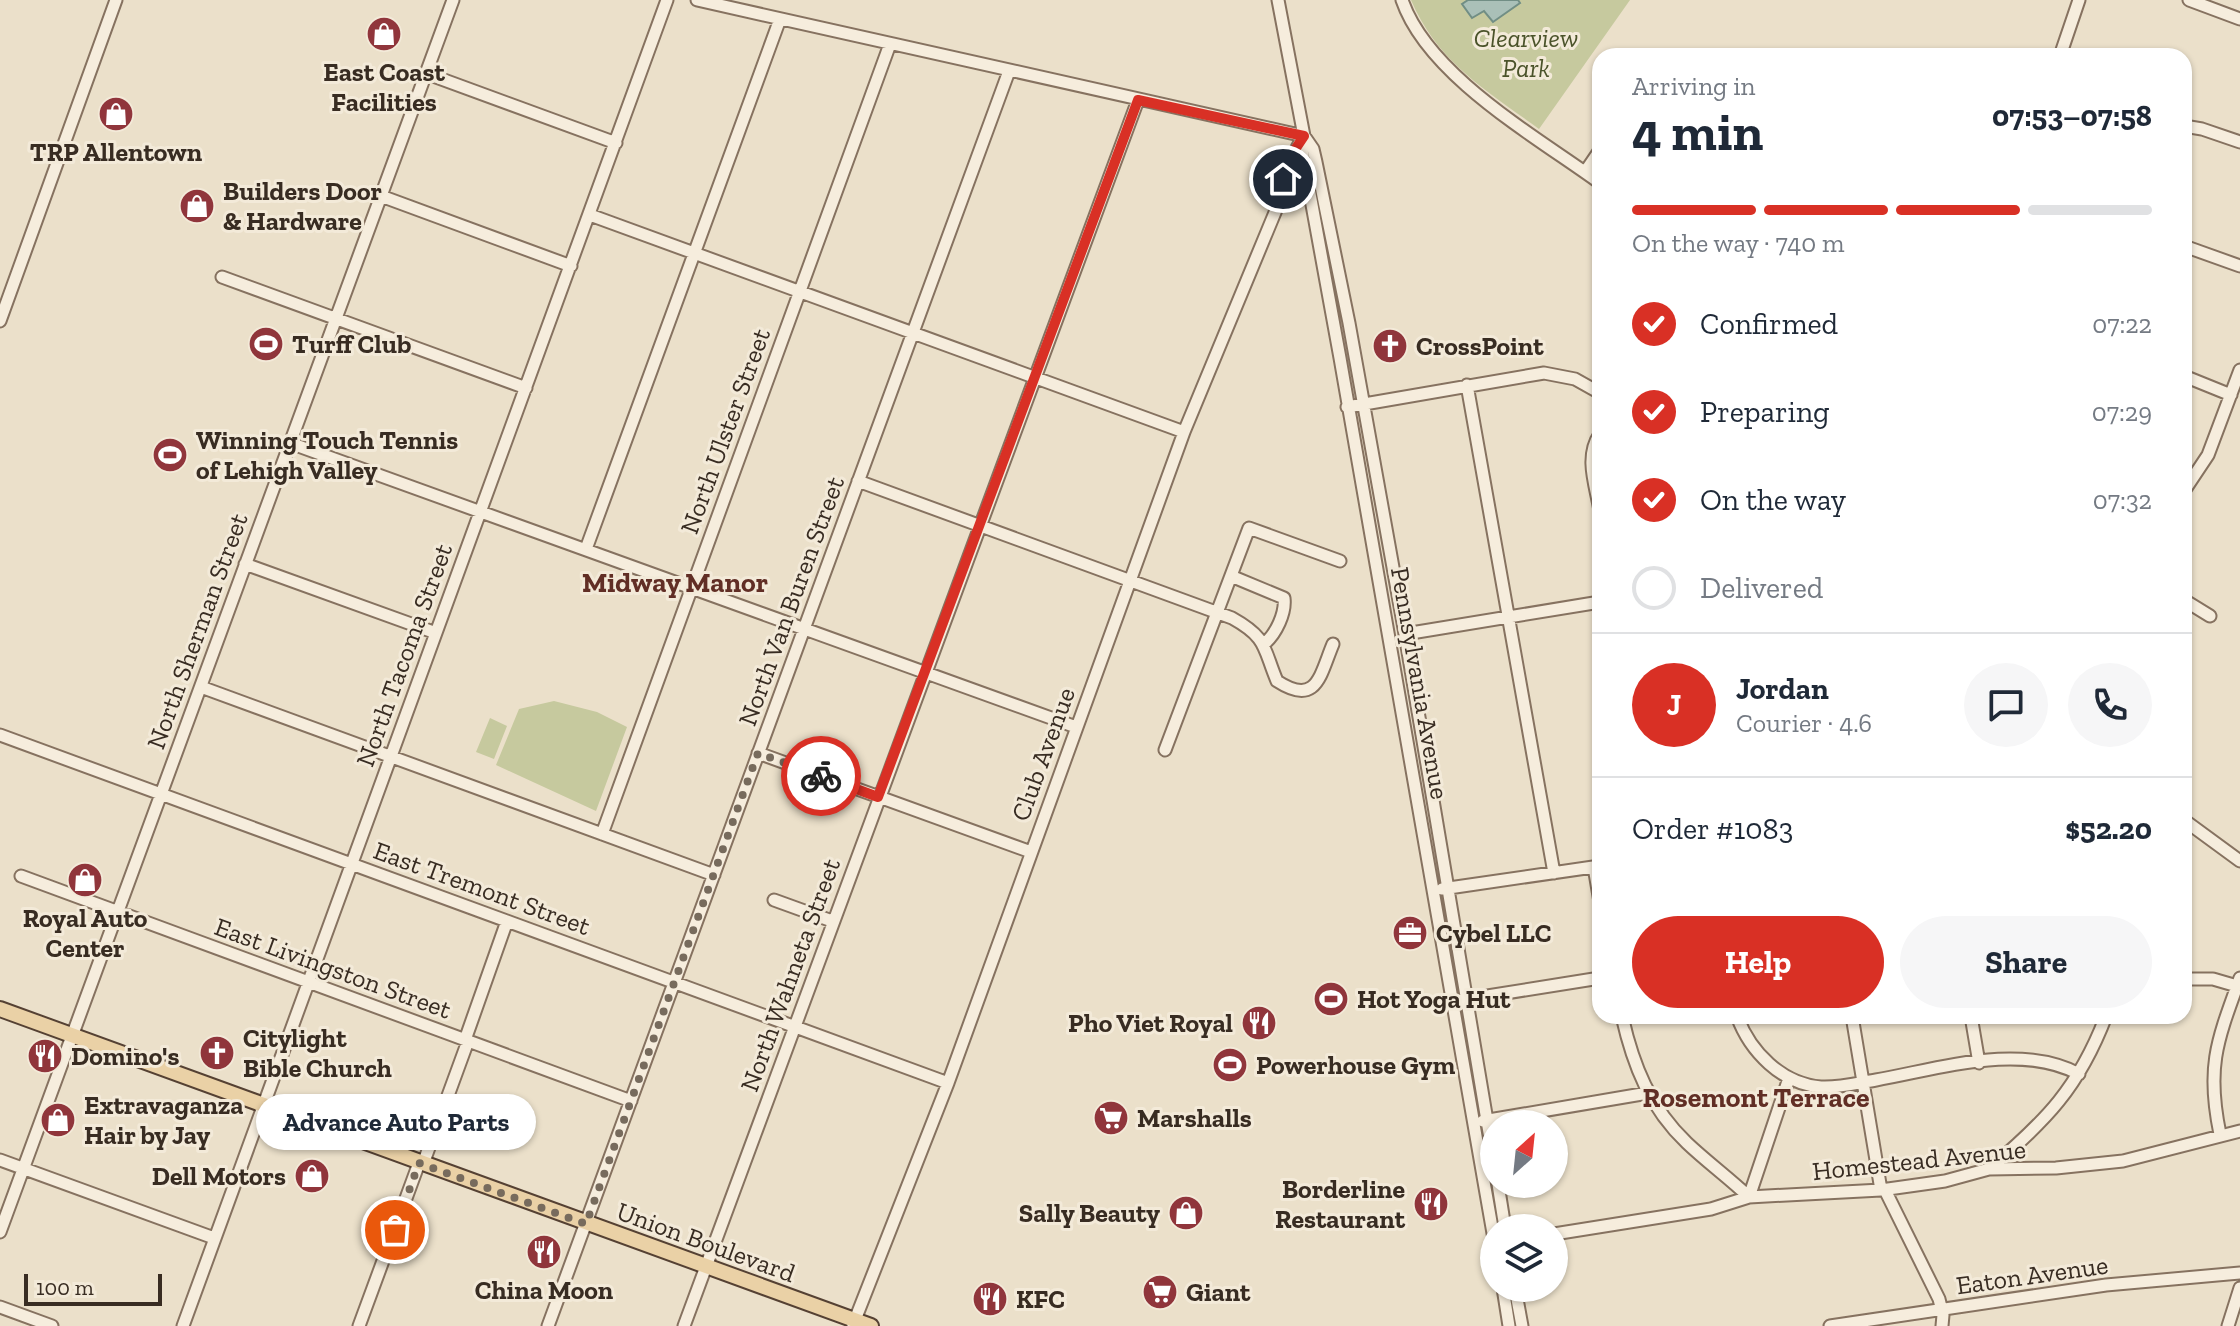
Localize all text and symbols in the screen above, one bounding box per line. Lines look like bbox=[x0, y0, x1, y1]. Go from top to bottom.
shop icon: East Coast Facilities bbox=[365, 15, 403, 53]
park label: Clearview Park bbox=[1474, 22, 1578, 84]
place label: East Coast Facilities bbox=[323, 56, 445, 118]
text: Arriving in bbox=[1632, 70, 1755, 102]
shop icon: TRP Allentown bbox=[97, 95, 135, 133]
text: 07:53–07:58 bbox=[1992, 98, 2152, 134]
text: 4 min bbox=[1632, 101, 1763, 163]
place label: TRP Allentown bbox=[30, 136, 203, 168]
pin bbox=[1249, 145, 1317, 213]
icon: home bbox=[1261, 157, 1305, 201]
place label: Builders Door & Hardware bbox=[223, 175, 382, 237]
shop icon: Builders Door & Hardware bbox=[178, 187, 216, 225]
text: On the way · 740 m bbox=[1632, 227, 1845, 259]
icon: check bbox=[1632, 302, 1676, 346]
text: Confirmed bbox=[1700, 306, 1838, 342]
text: 07:22 bbox=[2092, 308, 2152, 340]
street label: North Ulster Street bbox=[673, 323, 777, 538]
sports icon: Turff Club bbox=[247, 325, 285, 363]
church icon: CrossPoint bbox=[1371, 327, 1409, 365]
place label: Turff Club bbox=[292, 328, 411, 360]
place label: CrossPoint bbox=[1416, 330, 1544, 362]
icon: check bbox=[1632, 390, 1676, 434]
text: Preparing bbox=[1700, 394, 1830, 430]
text: 07:29 bbox=[2092, 396, 2152, 428]
place label: Winning Touch Tennis of Lehigh Valley bbox=[196, 424, 458, 486]
sports icon: Winning Touch Tennis of Lehigh Valley bbox=[151, 436, 189, 474]
street label: North Van Buren Street bbox=[731, 472, 851, 730]
icon: check bbox=[1632, 478, 1676, 522]
text: On the way bbox=[1700, 482, 1846, 518]
text: 07:32 bbox=[2093, 484, 2152, 516]
street label: North Sherman Street bbox=[139, 508, 255, 753]
street label: North Tacoma Street bbox=[349, 539, 459, 771]
street label: Pennsylvania Avenue bbox=[1384, 564, 1456, 802]
district label: Midway Manor bbox=[582, 566, 768, 599]
text: Delivered bbox=[1700, 570, 1823, 606]
button: chat bbox=[1964, 663, 2048, 747]
button: phone bbox=[2068, 663, 2152, 747]
text: Jordan bbox=[1736, 671, 1829, 707]
street label: Club Avenue bbox=[1004, 683, 1082, 825]
text: J bbox=[1667, 687, 1681, 723]
text: Courier · 4.6 bbox=[1736, 707, 1872, 739]
courier bbox=[781, 736, 861, 816]
icon: bike bbox=[799, 754, 843, 798]
text: Order #1083 bbox=[1632, 811, 1793, 847]
text: $52.20 bbox=[2065, 811, 2152, 847]
street label: East Tremont Street bbox=[369, 834, 595, 942]
street label: North Wahneta Street bbox=[733, 854, 847, 1096]
shop icon: Royal Auto Center bbox=[66, 861, 104, 899]
place label: Royal Auto Center bbox=[23, 902, 148, 964]
street label: East Livingston Street bbox=[210, 910, 456, 1026]
office icon: Cybel LLC bbox=[1391, 914, 1429, 952]
button: Help bbox=[1632, 916, 1884, 1008]
button: Share bbox=[1900, 916, 2152, 1008]
place label: Cybel LLC bbox=[1436, 917, 1551, 949]
sports icon: Hot Yoga Hut bbox=[1312, 980, 1350, 1018]
place label: Hot Yoga Hut bbox=[1357, 983, 1511, 1015]
restaurant icon: Pho Viet Royal bbox=[1240, 1004, 1278, 1042]
place label: Pho Viet Royal bbox=[1068, 1007, 1233, 1039]
place label: Citylight Bible Church bbox=[243, 1022, 392, 1084]
church icon: Citylight Bible Church bbox=[198, 1034, 236, 1072]
restaurant icon: Domino's bbox=[26, 1037, 64, 1075]
place label: Domino's bbox=[71, 1040, 179, 1072]
sports icon: Powerhouse Gym bbox=[1211, 1046, 1249, 1084]
place label: Powerhouse Gym bbox=[1256, 1049, 1455, 1081]
district label: Rosemont Terrace bbox=[1643, 1081, 1869, 1114]
place label: Extravaganza Hair by Jay bbox=[84, 1089, 244, 1151]
callout: Advance Auto Parts bbox=[255, 1094, 535, 1150]
supermarket icon: Marshalls bbox=[1092, 1099, 1130, 1137]
shop icon: Extravaganza Hair by Jay bbox=[39, 1101, 77, 1139]
place label: Marshalls bbox=[1137, 1102, 1252, 1134]
text: Advance Auto Parts bbox=[283, 1106, 509, 1138]
north arrow bbox=[1480, 1110, 1568, 1198]
map controls bbox=[1480, 1110, 1568, 1302]
street label: Homestead Avenue bbox=[1811, 1133, 2027, 1187]
shop icon: Dell Motors bbox=[293, 1157, 331, 1195]
place label: Dell Motors bbox=[152, 1160, 286, 1192]
place label: Borderline Restaurant bbox=[1275, 1173, 1406, 1235]
restaurant icon: Borderline Restaurant bbox=[1412, 1185, 1450, 1223]
shop icon: Sally Beauty bbox=[1167, 1194, 1205, 1232]
street label: Union Boulevard bbox=[612, 1195, 800, 1289]
pin bbox=[361, 1196, 429, 1264]
place label: Sally Beauty bbox=[1019, 1197, 1160, 1229]
icon: bag bbox=[373, 1208, 417, 1252]
button: layers bbox=[1480, 1214, 1568, 1302]
restaurant icon: China Moon bbox=[525, 1233, 563, 1271]
street label: Eaton Avenue bbox=[1954, 1248, 2110, 1302]
scale bar bbox=[24, 1270, 162, 1306]
supermarket icon: Giant bbox=[1141, 1273, 1179, 1311]
text: 100 m bbox=[36, 1274, 94, 1301]
place label: China Moon bbox=[475, 1274, 614, 1306]
place label: Giant bbox=[1186, 1276, 1251, 1308]
restaurant icon: KFC bbox=[971, 1280, 1009, 1318]
place label: KFC bbox=[1016, 1283, 1065, 1315]

